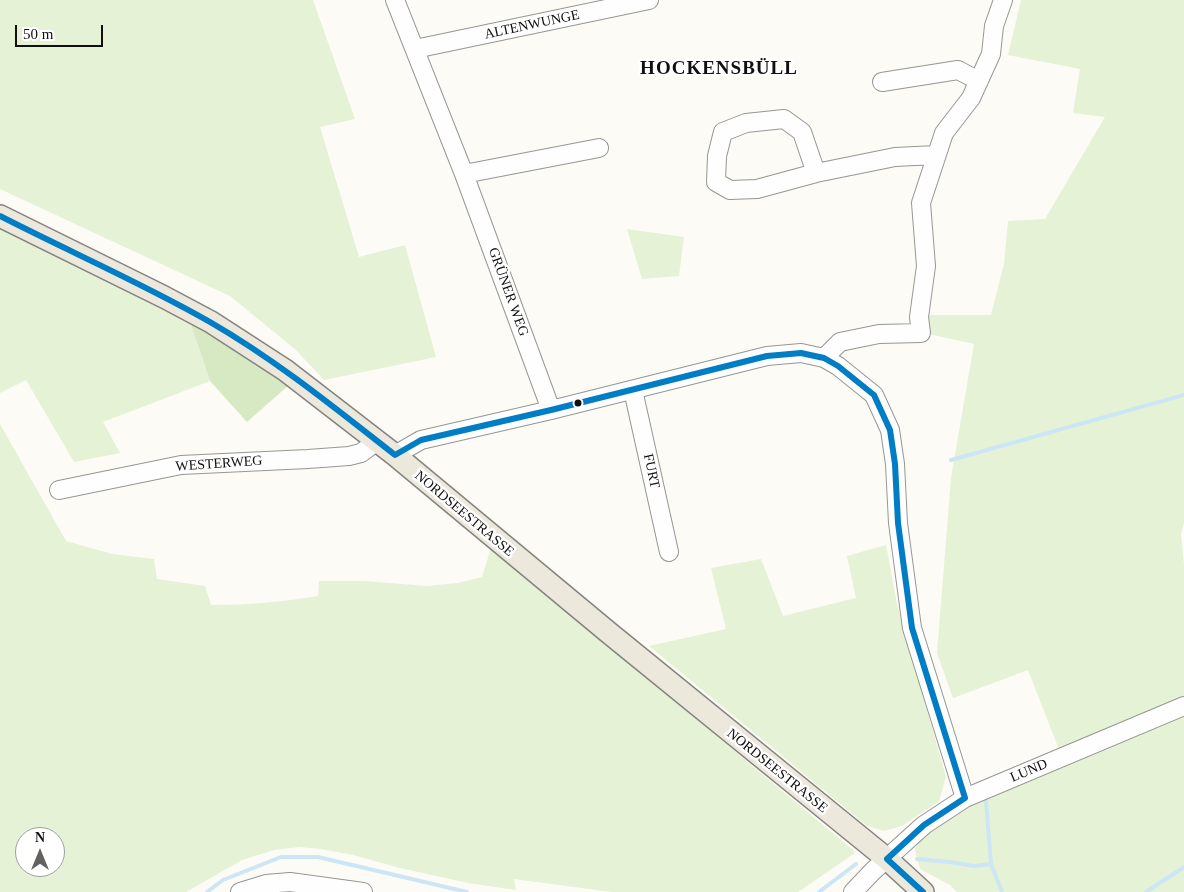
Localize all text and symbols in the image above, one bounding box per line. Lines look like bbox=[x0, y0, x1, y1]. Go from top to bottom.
street label: ALTENWUNGE bbox=[483, 7, 581, 43]
scale bar bbox=[18, 15, 105, 47]
text: 50 m bbox=[23, 26, 53, 42]
district label: HOCKENSBÜLL bbox=[639, 58, 799, 80]
street label: GRÜNER WEG bbox=[484, 245, 532, 339]
unlabelled marker bbox=[573, 398, 583, 408]
street label: FURT bbox=[639, 452, 663, 490]
street label: WESTERWEG bbox=[175, 453, 263, 475]
street label: NORDSEESTRASSE bbox=[411, 468, 517, 560]
street label: NORDSEESTRASSE bbox=[723, 725, 831, 817]
street label: LUND bbox=[1008, 756, 1050, 786]
north arrow bbox=[15, 827, 65, 877]
text: N bbox=[35, 830, 45, 845]

